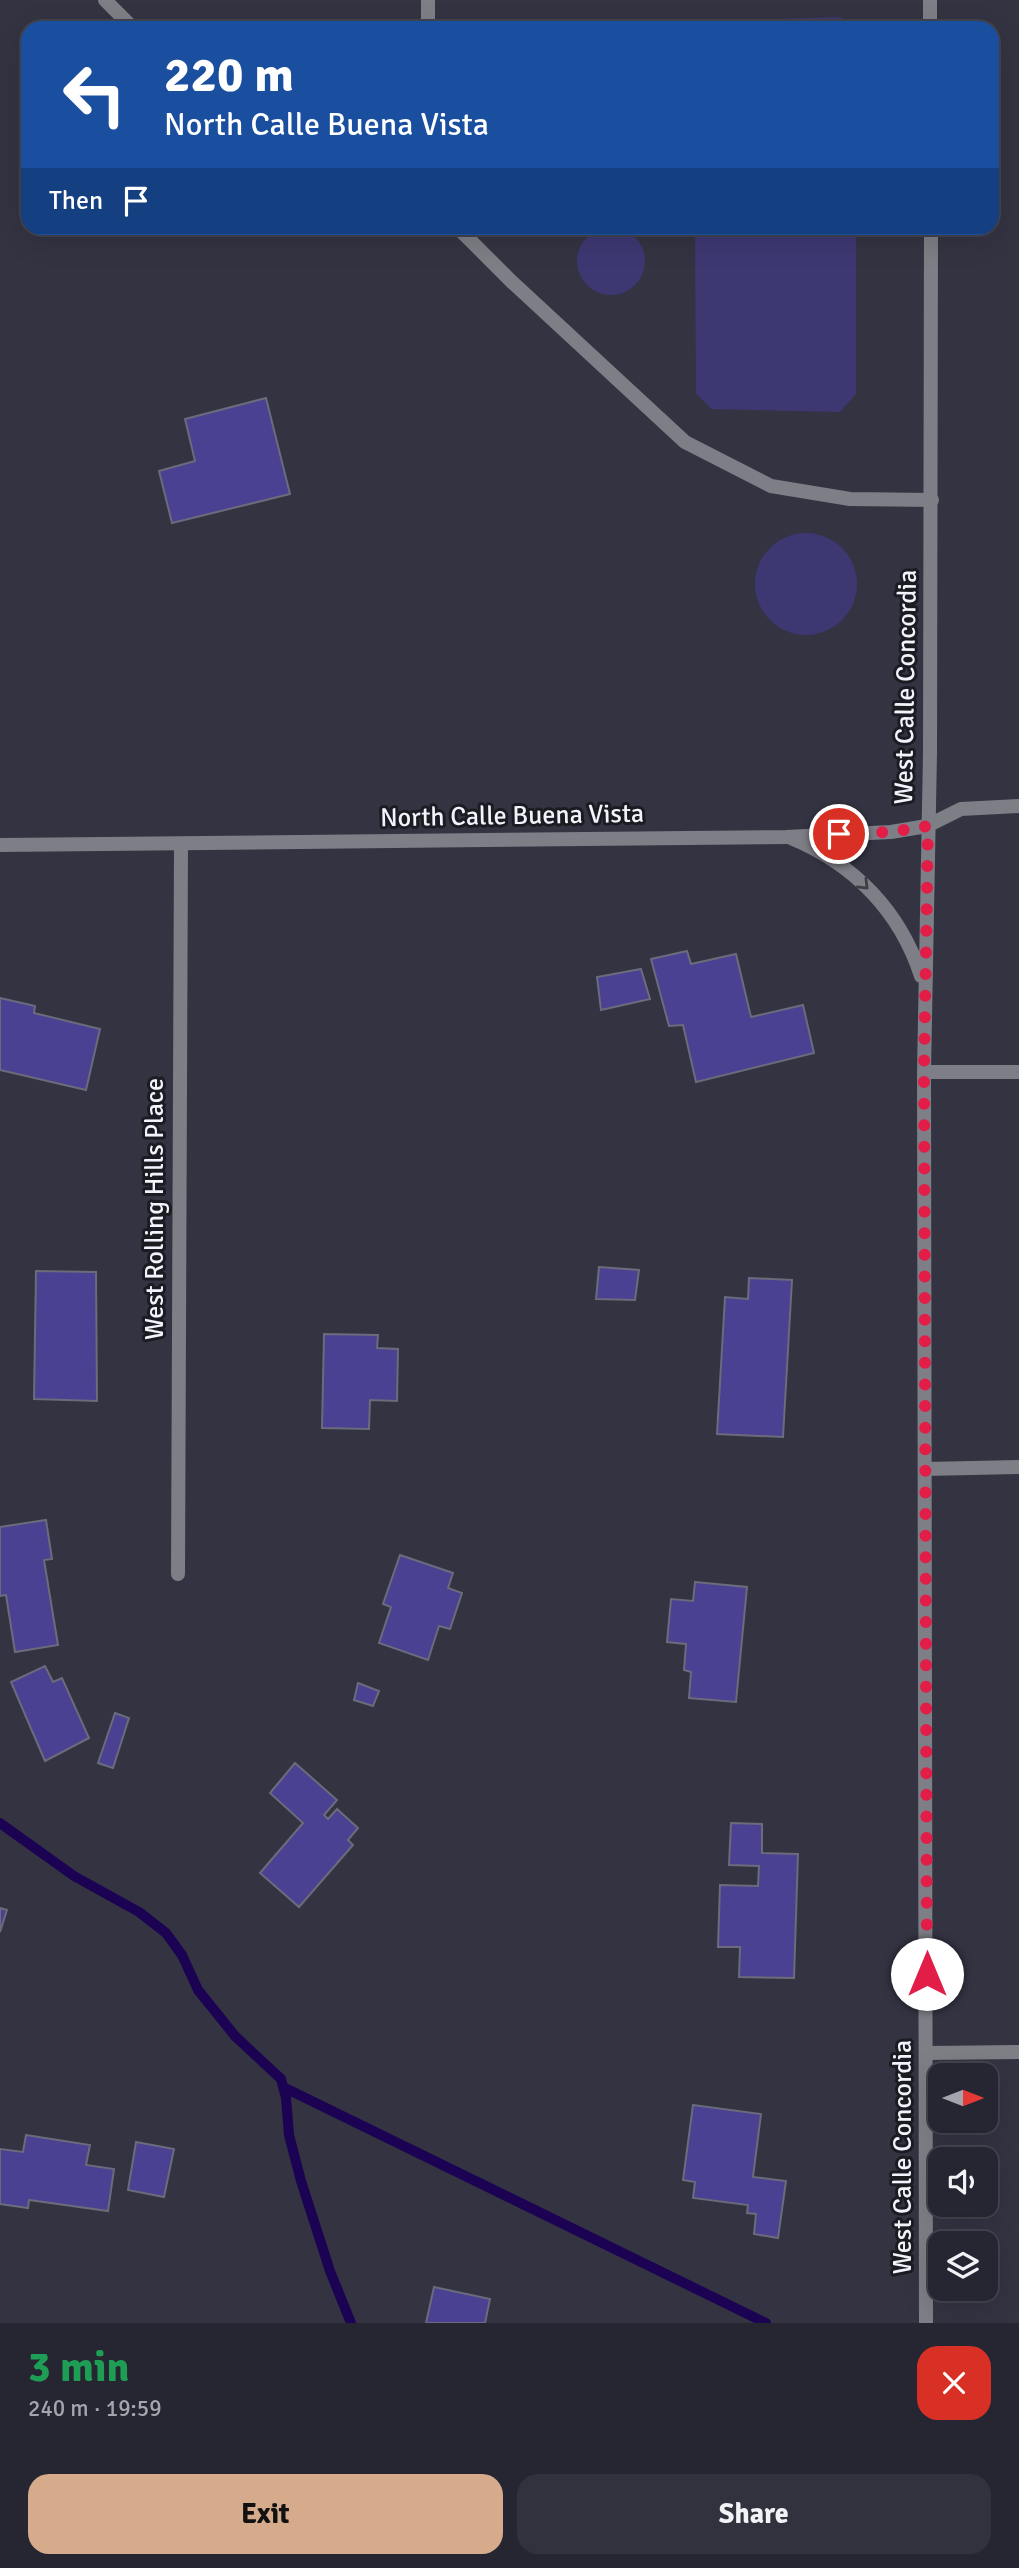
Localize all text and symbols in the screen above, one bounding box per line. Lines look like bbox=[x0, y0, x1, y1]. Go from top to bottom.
text: 220 m bbox=[164, 45, 294, 105]
icon: left bbox=[49, 49, 140, 140]
text: North Calle Buena Vista bbox=[164, 105, 489, 144]
icon: arrive bbox=[117, 182, 155, 220]
text: Then bbox=[49, 185, 103, 217]
street label: West Calle Concordia bbox=[888, 569, 924, 805]
street label: North Calle Buena Vista bbox=[380, 798, 644, 834]
pin bbox=[809, 804, 869, 864]
icon: arrive bbox=[820, 815, 858, 853]
one-way arrow bbox=[856, 876, 869, 889]
street label: West Rolling Hills Place bbox=[139, 1078, 171, 1340]
position arrow bbox=[890, 1937, 964, 2011]
street label: West Calle Concordia bbox=[887, 2040, 919, 2274]
north arrow bbox=[928, 2063, 998, 2133]
map controls bbox=[928, 2063, 998, 2301]
button: sound bbox=[928, 2147, 998, 2217]
button: layers bbox=[928, 2231, 998, 2301]
text: 3 min bbox=[28, 2342, 129, 2393]
button: close bbox=[917, 2346, 991, 2420]
text: 240 m · 19:59 bbox=[28, 2394, 162, 2423]
button: Exit bbox=[28, 2474, 503, 2554]
button: Share bbox=[517, 2474, 991, 2554]

